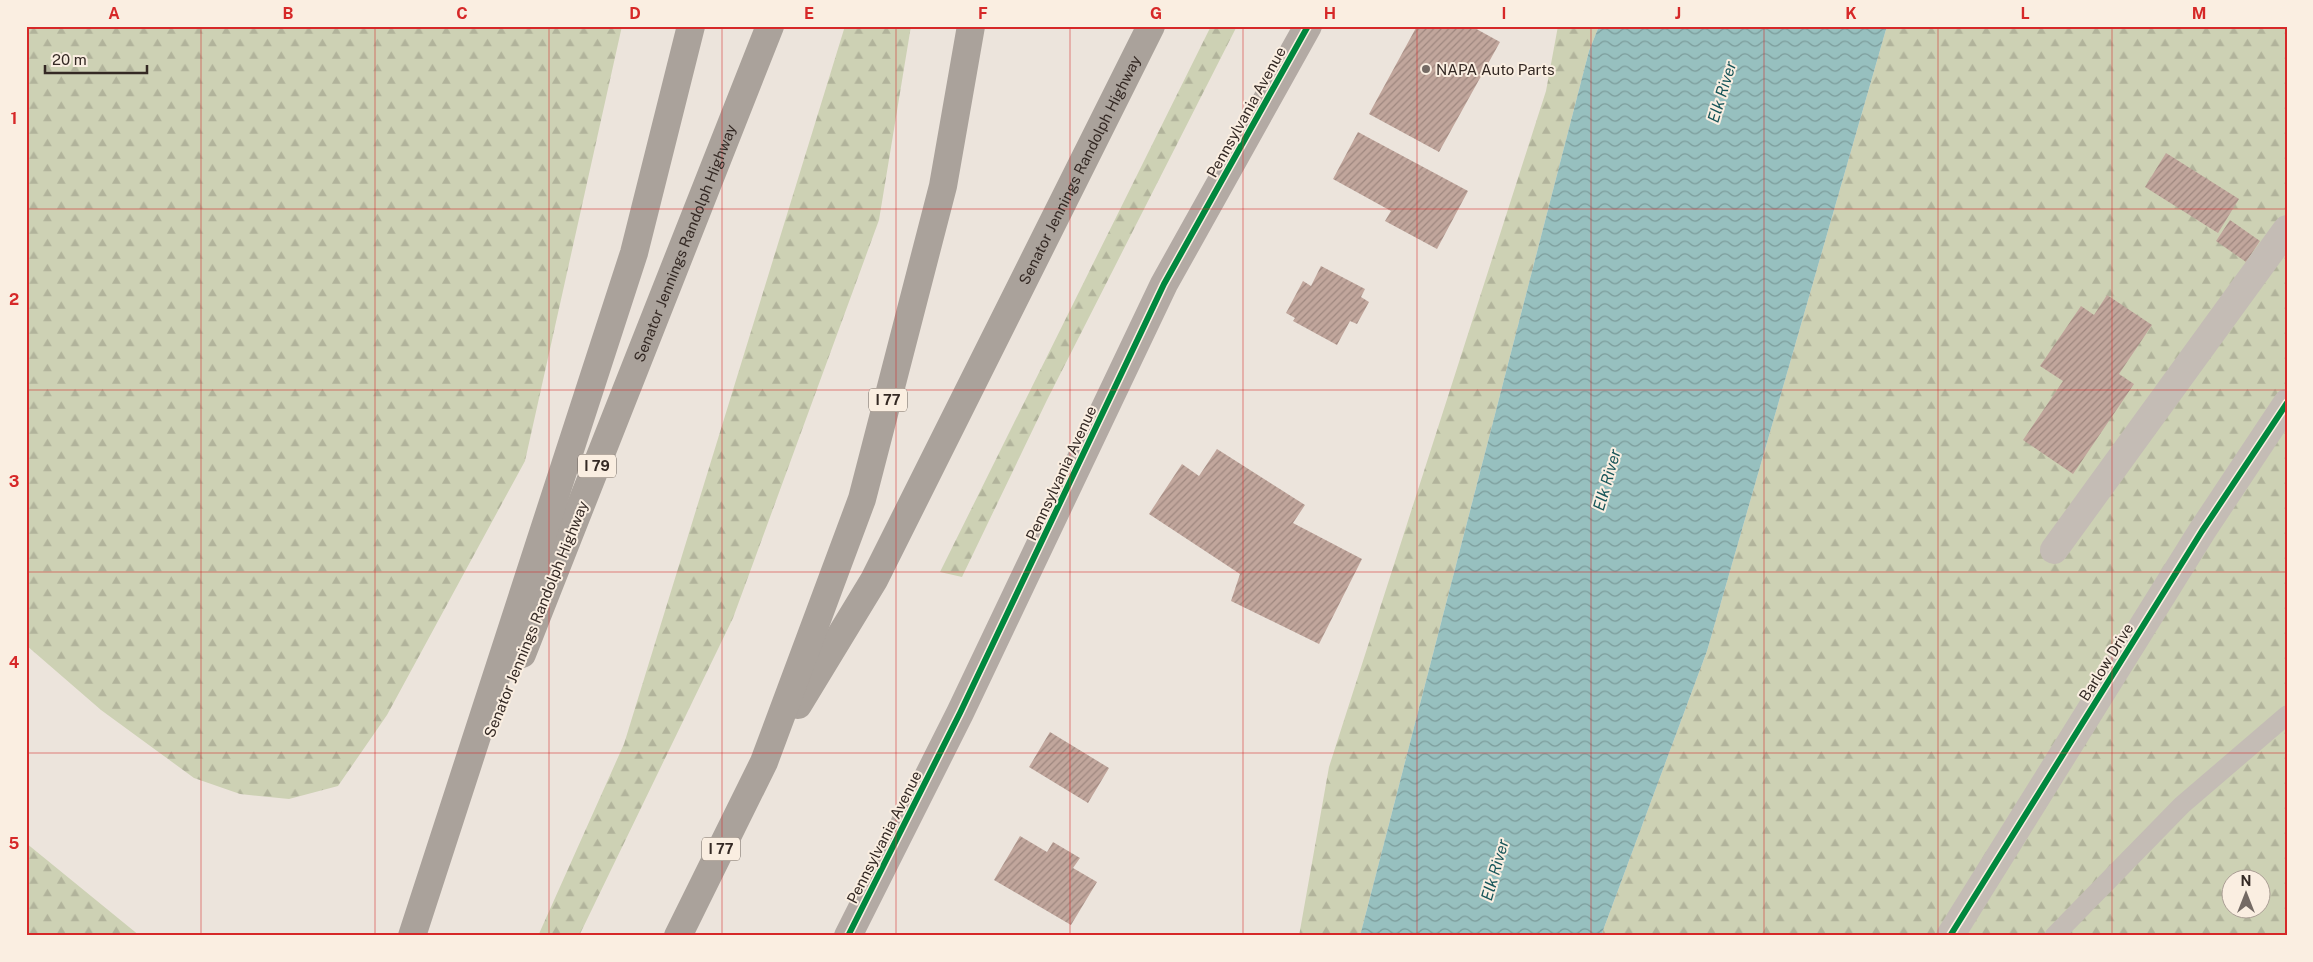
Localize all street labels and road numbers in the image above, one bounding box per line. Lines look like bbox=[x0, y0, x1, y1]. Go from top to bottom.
street label: Pennsylvania Avenue bbox=[1203, 44, 1289, 180]
street label: Senator Jennings Randolph Highway bbox=[1015, 52, 1144, 287]
street label: Senator Jennings Randolph Highway bbox=[630, 122, 739, 364]
road number: I 77 bbox=[869, 388, 907, 412]
street label: Pennsylvania Avenue bbox=[1022, 403, 1100, 543]
road number: I 79 bbox=[578, 454, 616, 478]
street label: Senator Jennings Randolph Highway bbox=[481, 498, 591, 740]
street label: Barlow Drive bbox=[2075, 620, 2137, 704]
street label: Pennsylvania Avenue bbox=[843, 768, 925, 906]
road number: I 77 bbox=[702, 838, 740, 861]

